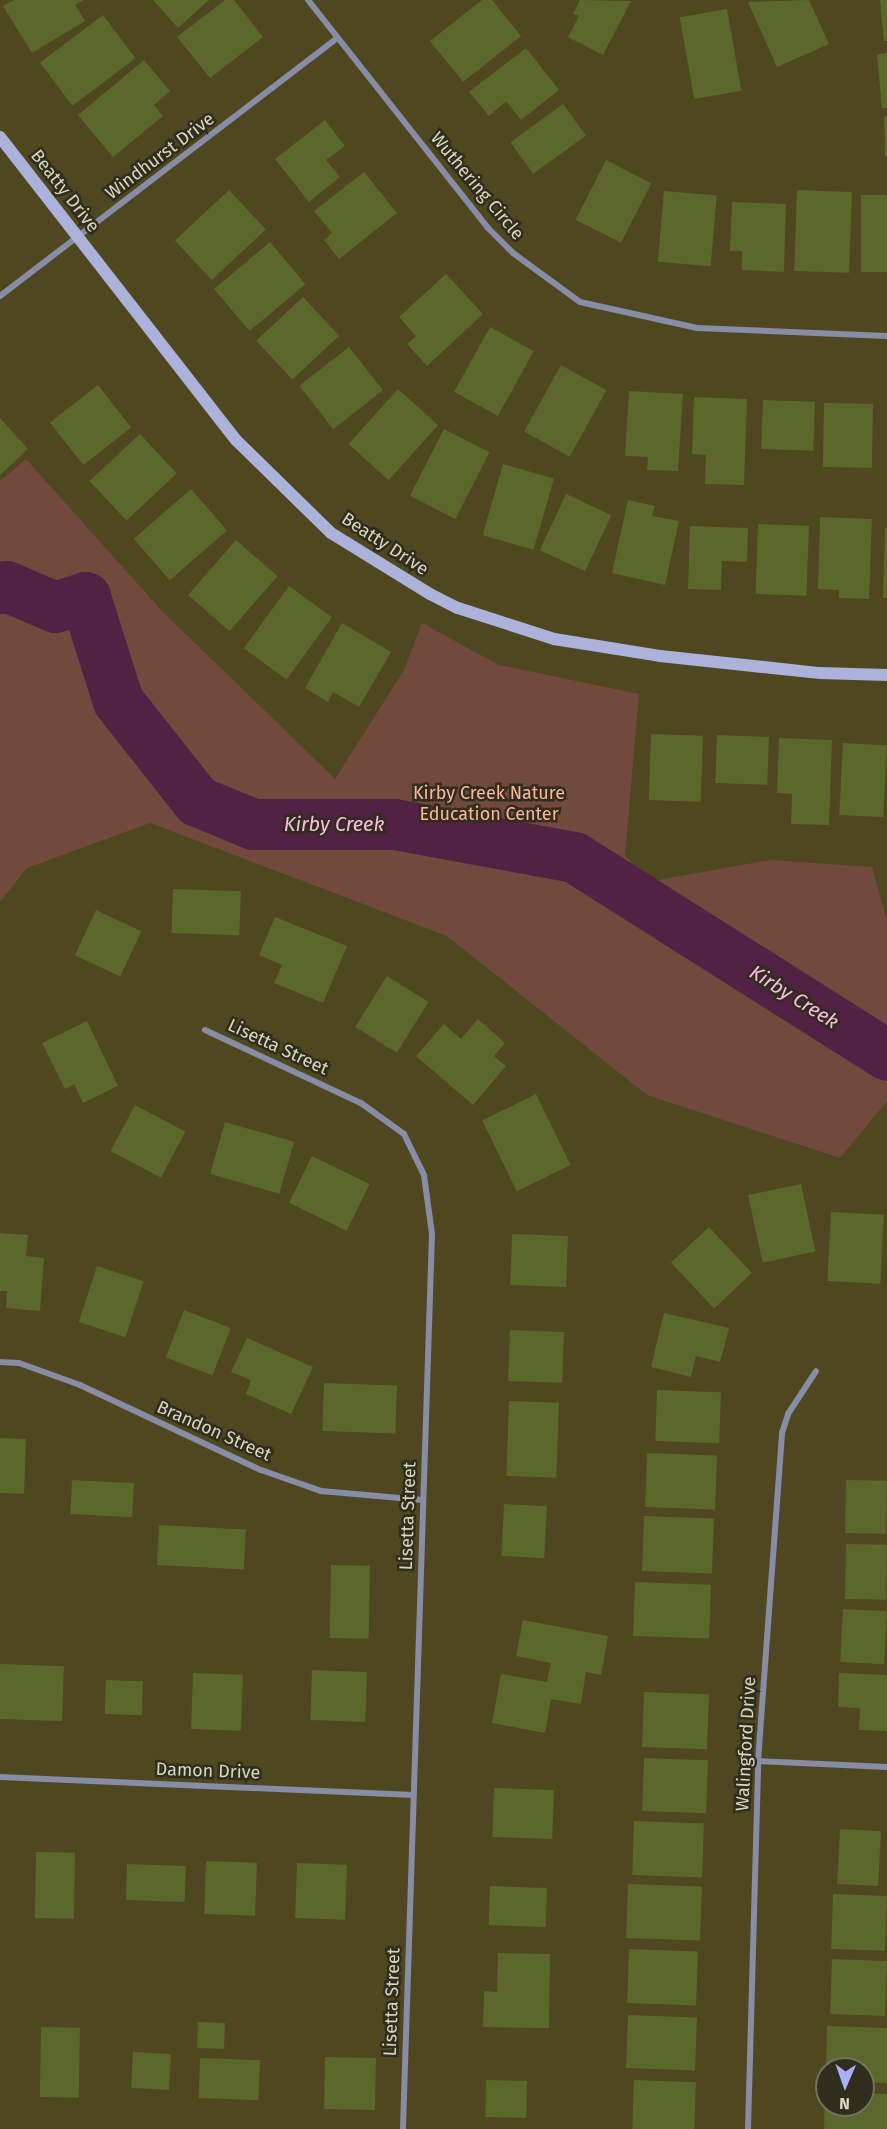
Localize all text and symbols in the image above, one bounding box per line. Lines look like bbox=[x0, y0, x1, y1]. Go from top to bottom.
street label: Windhurst Drive bbox=[101, 108, 219, 204]
street label: Wuthering Circle bbox=[426, 128, 528, 244]
street label: Beatty Drive bbox=[26, 145, 104, 237]
street label: Beatty Drive bbox=[338, 508, 432, 580]
park label: Kirby Creek Nature Education Center bbox=[413, 783, 565, 826]
water label: Kirby Creek bbox=[284, 812, 384, 836]
water label: Kirby Creek bbox=[745, 960, 843, 1034]
street label: Lisetta Street bbox=[224, 1014, 332, 1080]
street label: Brandon Street bbox=[153, 1396, 275, 1466]
street label: Lisetta Street bbox=[395, 1461, 421, 1571]
street label: Walingford Drive bbox=[732, 1676, 760, 1812]
street label: Damon Drive bbox=[155, 1758, 261, 1784]
street label: Lisetta Street bbox=[379, 1947, 405, 2057]
north arrow bbox=[815, 2057, 875, 2117]
text: N bbox=[839, 2094, 850, 2113]

